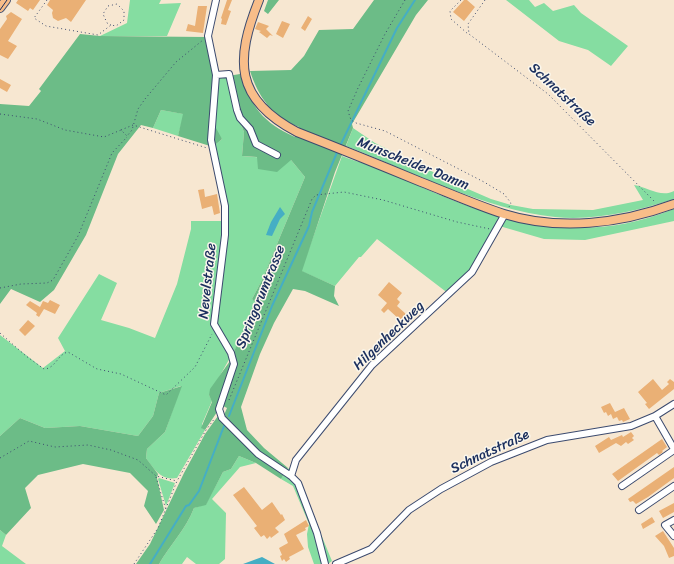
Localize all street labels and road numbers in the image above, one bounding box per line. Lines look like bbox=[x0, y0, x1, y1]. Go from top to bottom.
street label: Schnatstraße bbox=[525, 60, 599, 130]
street label: Munscheider Damm bbox=[355, 134, 471, 194]
street label: Nevelstraße bbox=[196, 242, 220, 320]
street label: Springorumtrasse bbox=[233, 243, 289, 351]
street label: Hilgenheckweg bbox=[350, 298, 428, 374]
street label: Schnatstraße bbox=[448, 426, 532, 478]

